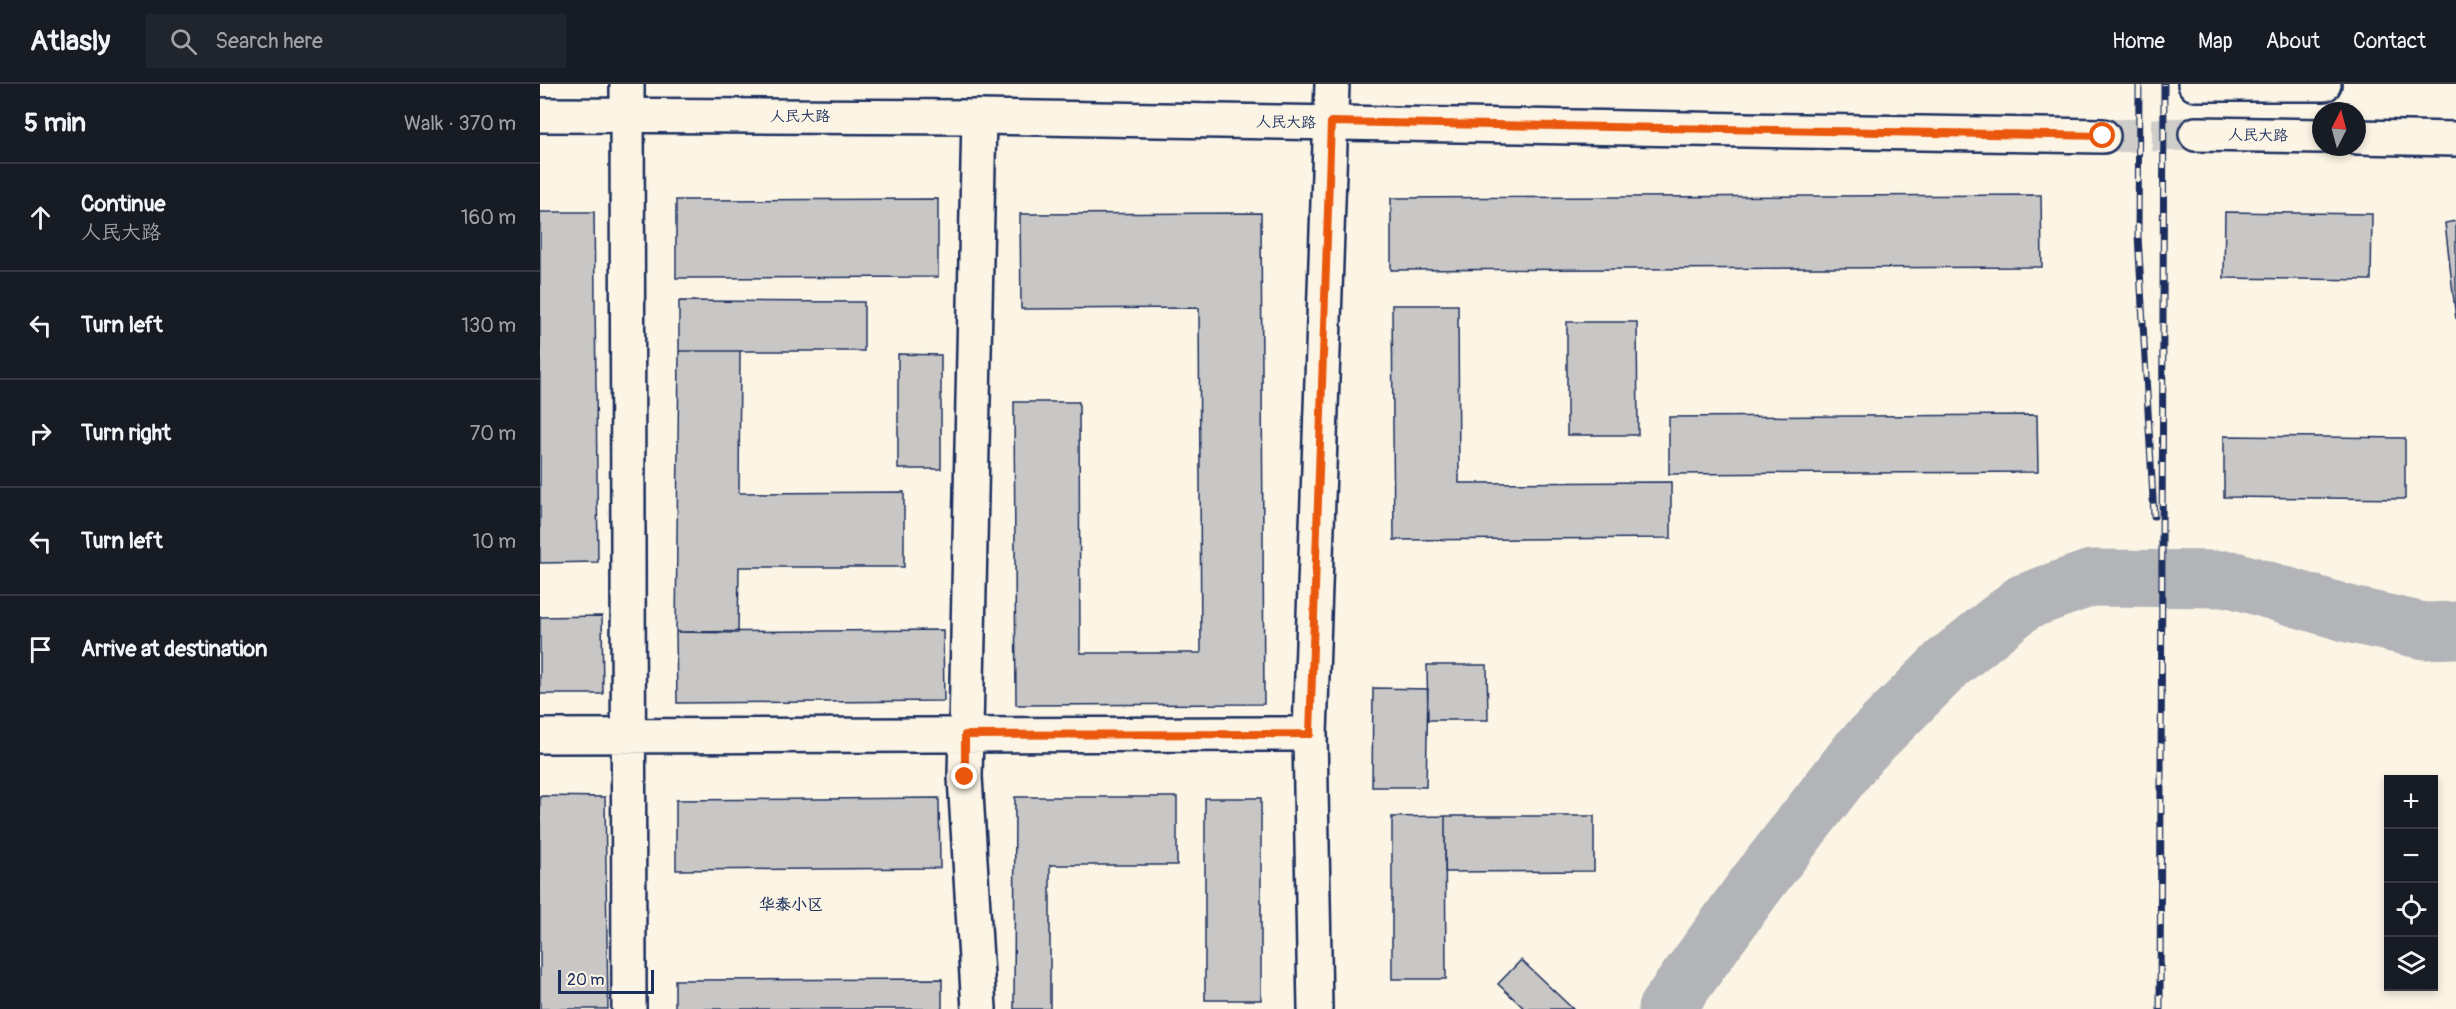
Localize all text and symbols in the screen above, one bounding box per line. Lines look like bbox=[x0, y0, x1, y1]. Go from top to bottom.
search box bbox=[146, 14, 566, 68]
text: Atlasly bbox=[30, 24, 110, 59]
icon: search bbox=[167, 25, 200, 58]
text: Search here bbox=[215, 27, 323, 55]
text: Home bbox=[2112, 28, 2165, 55]
text: Map bbox=[2198, 28, 2233, 55]
text: About bbox=[2266, 28, 2320, 55]
text: Contact bbox=[2353, 28, 2426, 55]
north arrow bbox=[2312, 102, 2366, 156]
text: 5 min bbox=[24, 107, 86, 139]
street label: 人民大路 bbox=[770, 107, 830, 126]
text: Walk · 370 m bbox=[404, 111, 516, 136]
street label: 人民大路 bbox=[1256, 112, 1316, 133]
route start bbox=[2089, 122, 2115, 148]
street label: 人民大路 bbox=[2228, 125, 2288, 146]
text: Continue bbox=[81, 190, 165, 218]
icon: ahead bbox=[24, 201, 57, 234]
text: 160 m bbox=[461, 205, 516, 230]
text: 人民大路 bbox=[81, 220, 161, 245]
icon: left bbox=[24, 309, 57, 342]
text: Turn left bbox=[81, 311, 163, 339]
text: 130 m bbox=[461, 313, 516, 338]
icon: right bbox=[24, 417, 57, 450]
text: Turn right bbox=[81, 419, 171, 447]
text: 70 m bbox=[470, 421, 516, 446]
icon: left bbox=[24, 525, 57, 558]
text: Turn left bbox=[81, 527, 163, 555]
text: 10 m bbox=[472, 529, 516, 554]
icon: arrive bbox=[24, 633, 57, 666]
text: Arrive at destination bbox=[81, 635, 267, 663]
route end bbox=[951, 763, 977, 789]
map controls bbox=[2384, 775, 2438, 991]
button: + bbox=[2384, 775, 2438, 829]
button: − bbox=[2384, 829, 2438, 883]
button: locate bbox=[2384, 883, 2438, 937]
district label: 华泰小区 bbox=[759, 895, 823, 915]
button: layers bbox=[2384, 937, 2438, 991]
scale bar bbox=[558, 967, 654, 994]
text: 20 m bbox=[567, 970, 605, 990]

